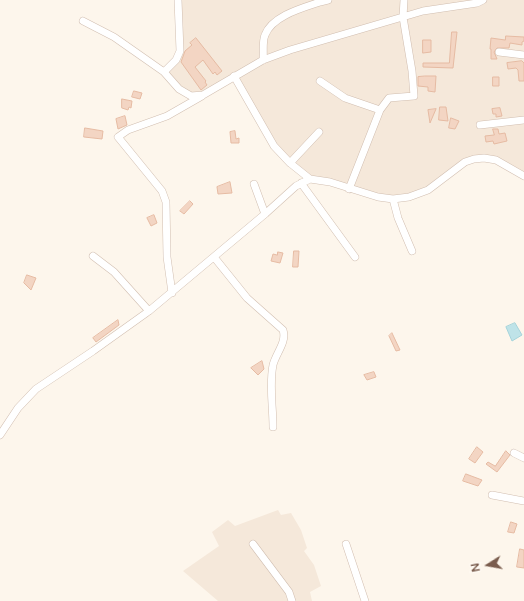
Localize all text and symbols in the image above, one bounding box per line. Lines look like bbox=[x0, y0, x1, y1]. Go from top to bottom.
north arrow bbox=[468, 545, 508, 585]
text: N bbox=[469, 562, 483, 573]

